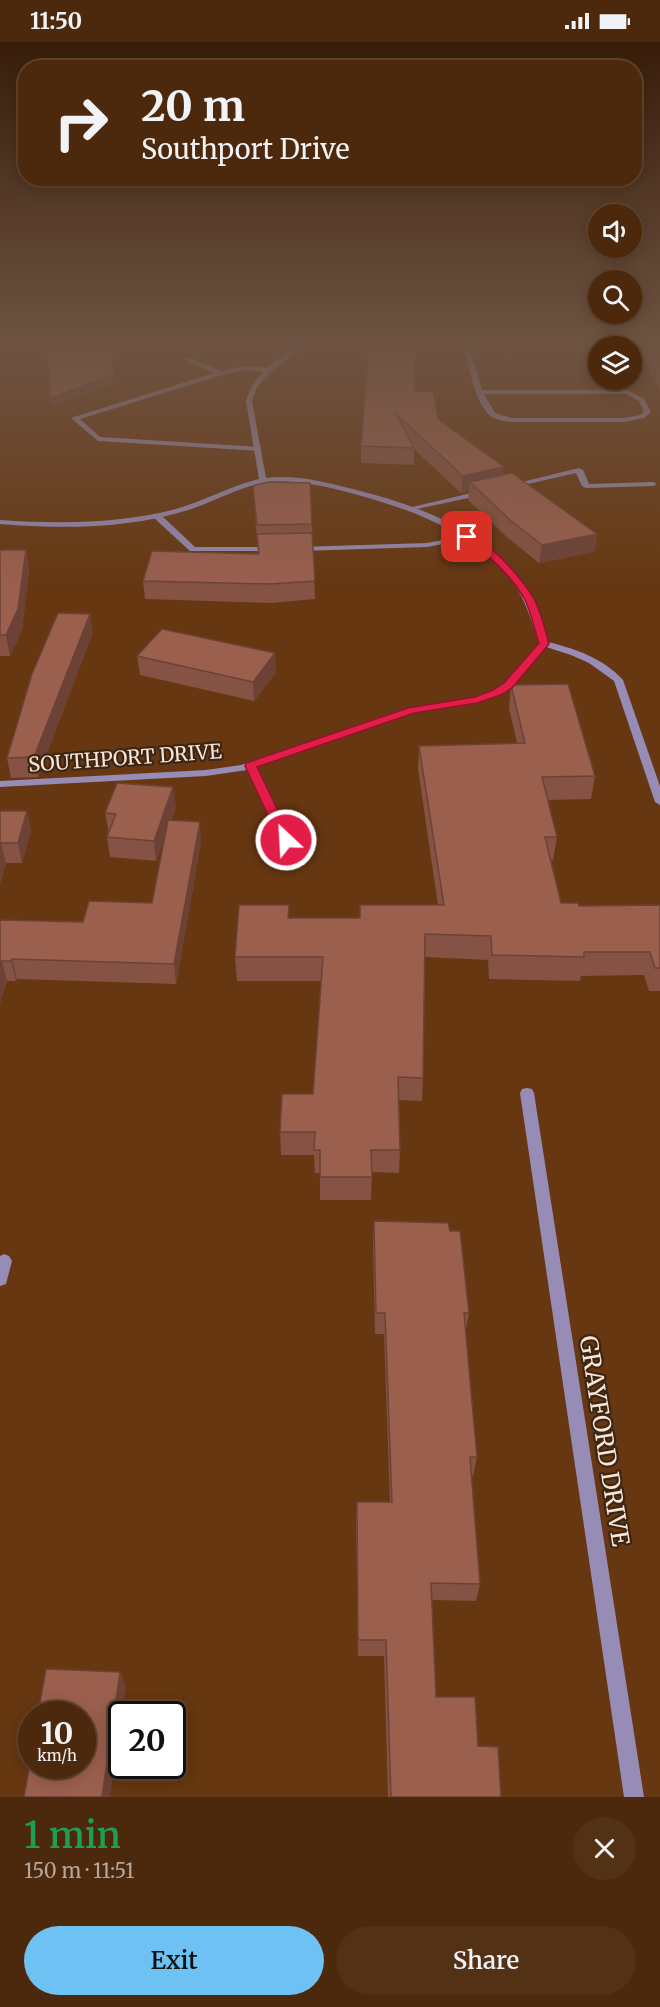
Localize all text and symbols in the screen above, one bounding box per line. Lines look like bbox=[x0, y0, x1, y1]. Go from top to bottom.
text: 11:50 bbox=[30, 7, 82, 35]
text: 20 m bbox=[141, 80, 245, 132]
icon: right bbox=[42, 84, 120, 162]
text: Southport Drive bbox=[141, 132, 350, 166]
map controls bbox=[588, 204, 642, 390]
button: sound bbox=[588, 204, 642, 258]
button: search bbox=[588, 270, 642, 324]
button: layers bbox=[588, 336, 642, 390]
pin bbox=[441, 511, 492, 562]
icon: arrive bbox=[450, 520, 483, 553]
street label: SOUTHPORT DRIVE bbox=[27, 738, 223, 777]
position arrow bbox=[254, 808, 318, 872]
street label: GRAYFORD DRIVE bbox=[573, 1333, 637, 1549]
speed limit sign: 20 bbox=[108, 1701, 186, 1779]
text: 10 bbox=[41, 1714, 73, 1752]
text: km/h bbox=[37, 1746, 77, 1765]
text: 1 min bbox=[24, 1813, 121, 1858]
button: close bbox=[573, 1817, 636, 1880]
text: 150 m · 11:51 bbox=[24, 1858, 134, 1883]
button: Exit bbox=[24, 1926, 324, 1995]
button: Share bbox=[336, 1926, 636, 1995]

